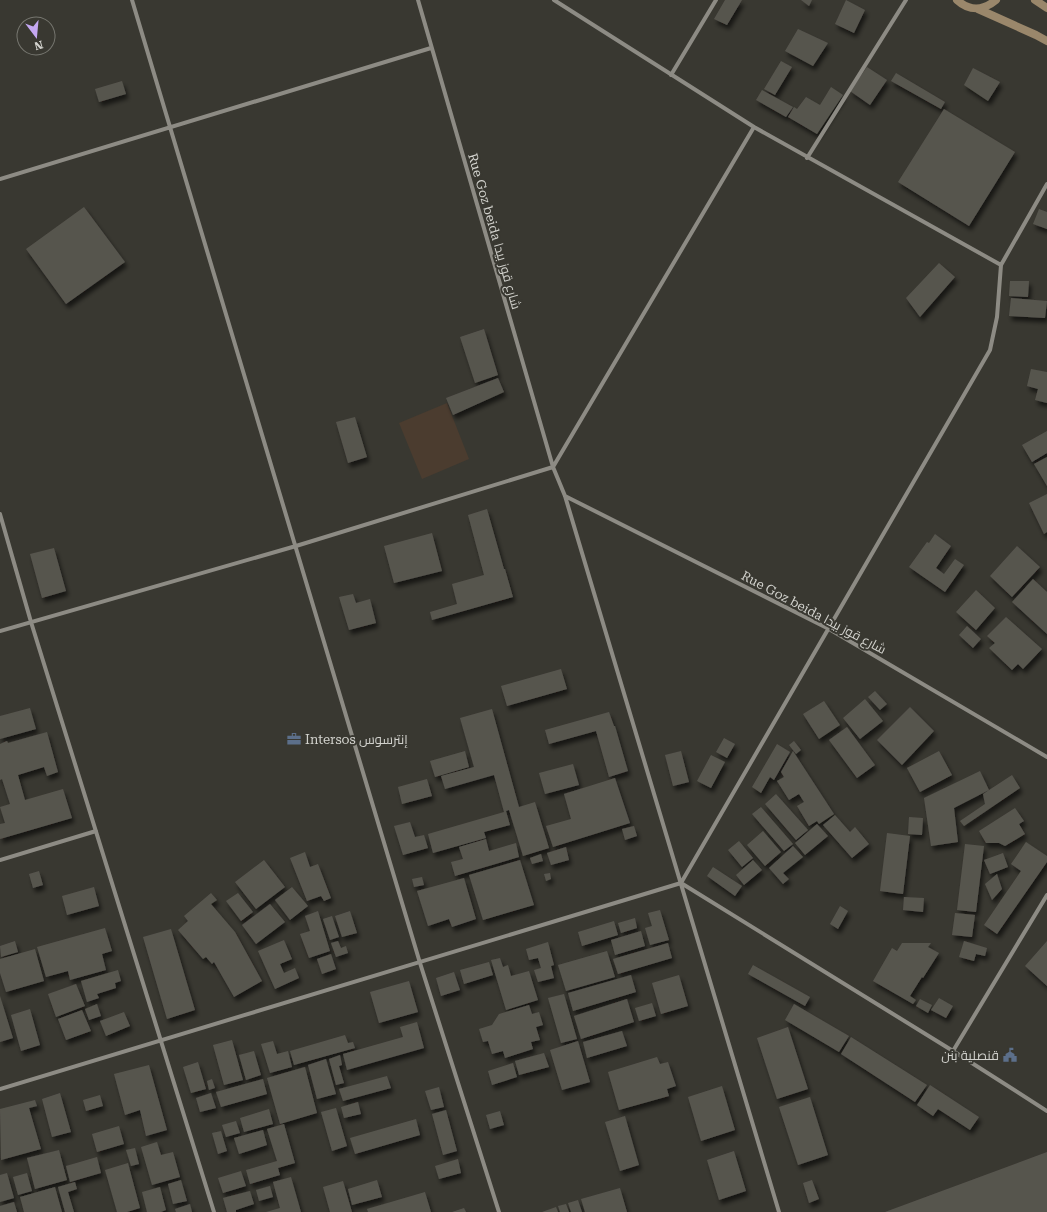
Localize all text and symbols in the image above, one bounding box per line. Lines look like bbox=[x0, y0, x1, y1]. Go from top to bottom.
north arrow bbox=[16, 16, 56, 56]
text: N bbox=[32, 38, 44, 53]
street label: Rue Goz beida شارع قوز بيدا bbox=[464, 151, 524, 311]
street label: Rue Goz beida شارع قوز بيدا bbox=[738, 568, 889, 658]
office icon: Intersos إنترسوس bbox=[286, 731, 302, 747]
place label: Intersos إنترسوس bbox=[305, 732, 408, 748]
public building icon: قنصلية بنن bbox=[1002, 1047, 1018, 1063]
place label: قنصلية بنن bbox=[941, 1048, 999, 1063]

